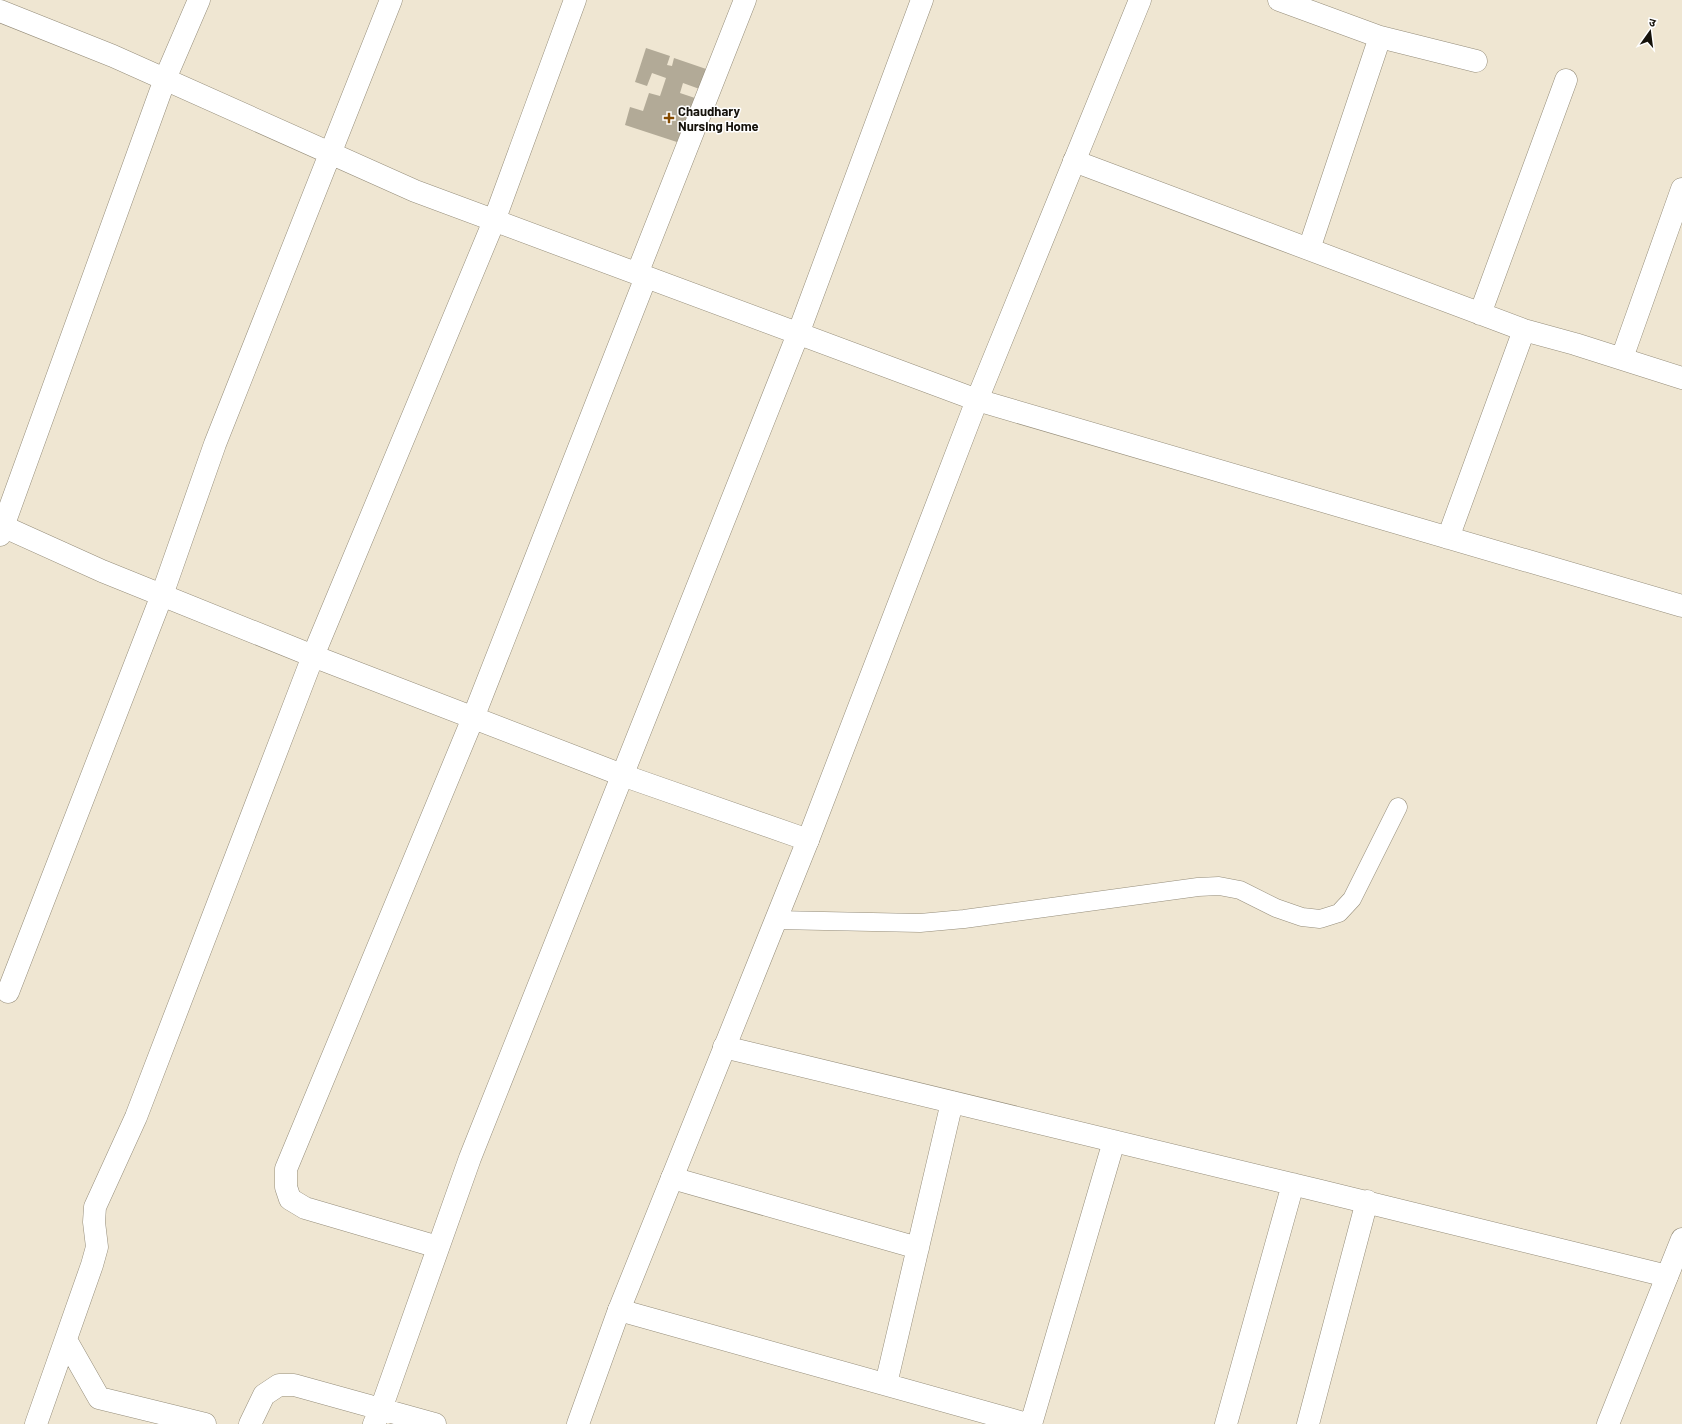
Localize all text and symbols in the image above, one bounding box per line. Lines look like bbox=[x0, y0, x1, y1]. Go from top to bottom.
north arrow bbox=[1630, 12, 1670, 52]
text: उ bbox=[1648, 15, 1658, 29]
place label: Chaudhary Nursing Home bbox=[678, 103, 759, 134]
marker: Chaudhary Nursing Home bbox=[663, 112, 675, 124]

